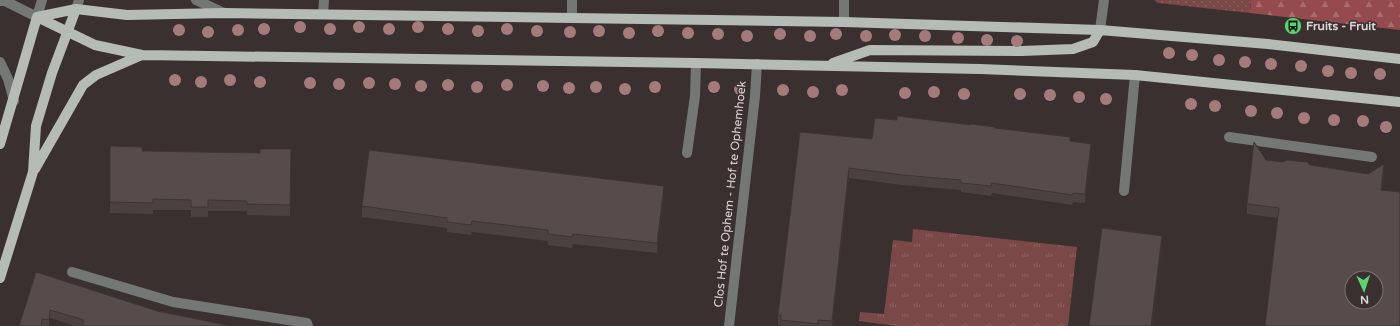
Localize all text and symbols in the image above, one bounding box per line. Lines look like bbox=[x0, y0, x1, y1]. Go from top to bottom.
bus stop icon: Fruits - Fruit bbox=[1283, 16, 1303, 36]
place label: Fruits - Fruit bbox=[1306, 19, 1376, 33]
street label: Clos Hof te Ophem - Hof te Ophemhoek bbox=[711, 80, 749, 308]
north arrow bbox=[1344, 270, 1384, 310]
text: N bbox=[1360, 293, 1369, 306]

